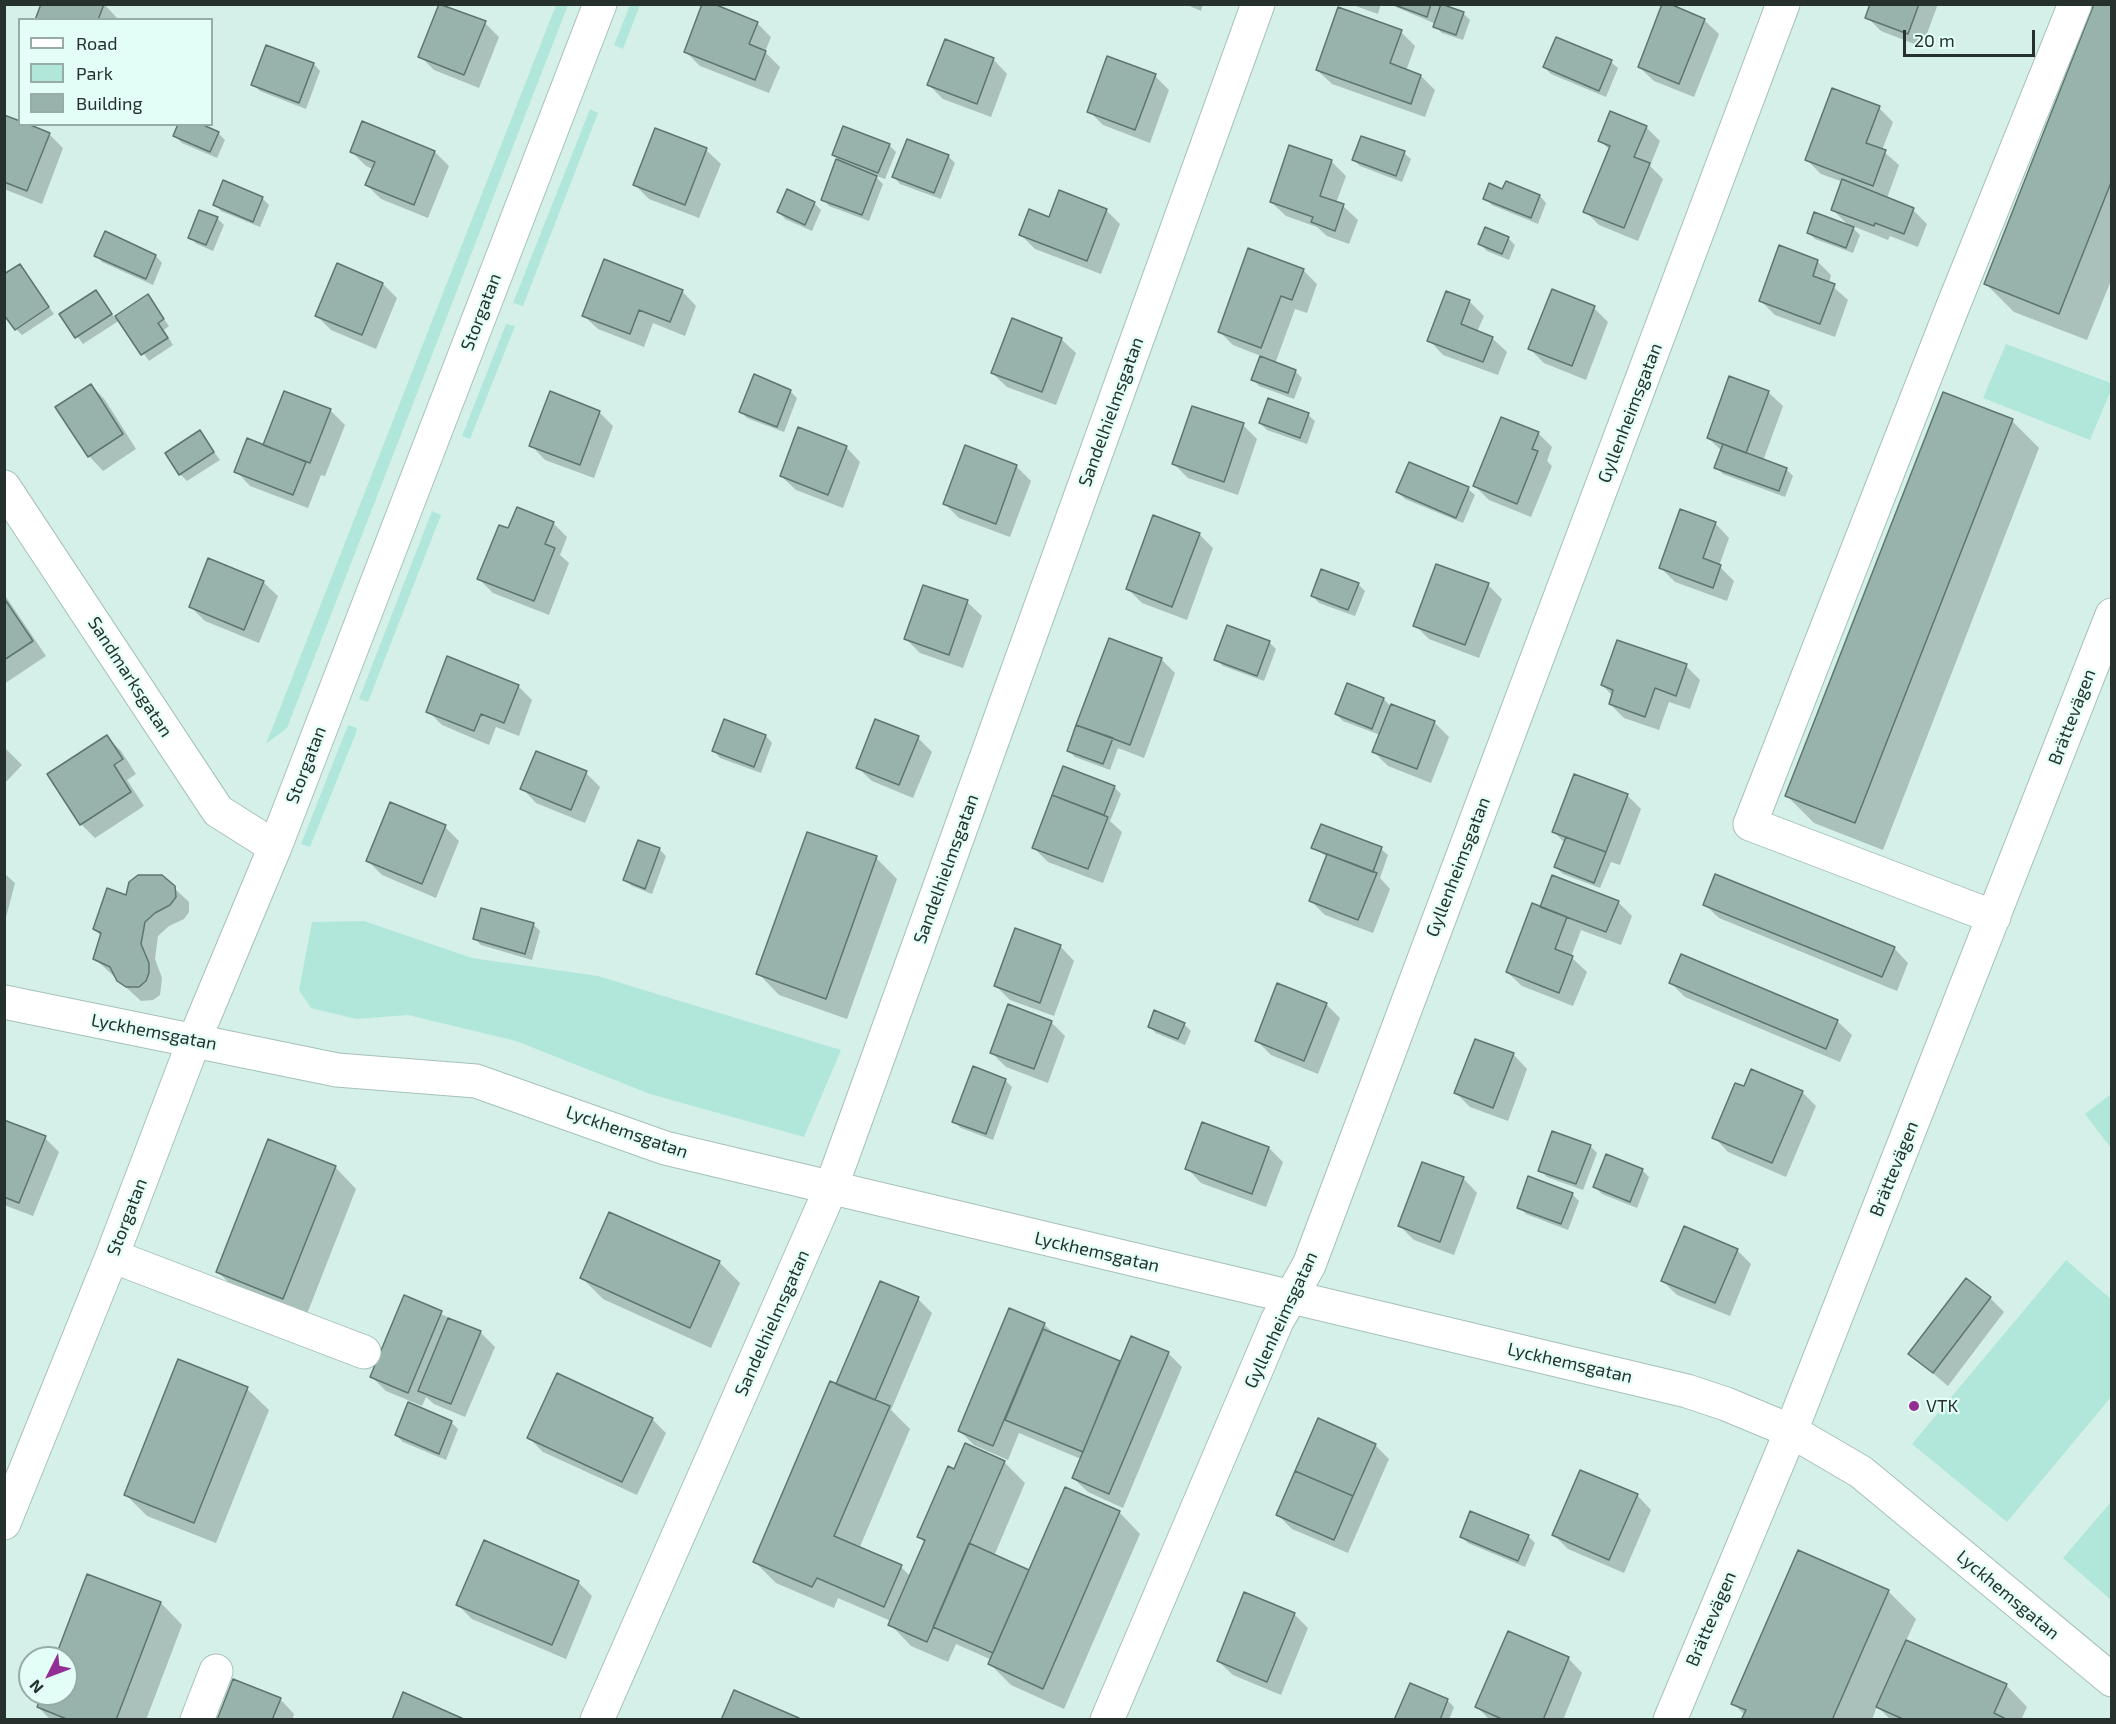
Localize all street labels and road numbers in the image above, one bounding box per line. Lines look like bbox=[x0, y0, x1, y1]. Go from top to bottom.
street label: Storgatan bbox=[456, 270, 506, 354]
street label: Sandelhielmsgatan bbox=[1074, 334, 1148, 490]
street label: Gyllenheimsgatan bbox=[1593, 340, 1667, 486]
street label: Sandmarksgatan bbox=[83, 613, 177, 741]
street label: Brättevägen bbox=[2044, 666, 2100, 768]
street label: Storgatan bbox=[281, 723, 331, 807]
street label: Sandelhielmsgatan bbox=[909, 791, 983, 947]
street label: Gyllenheimsgatan bbox=[1421, 794, 1495, 940]
street label: Lyckhemsgatan bbox=[89, 1009, 219, 1055]
street label: Lyckhemsgatan bbox=[563, 1101, 691, 1163]
street label: Brättevägen bbox=[1865, 1118, 1923, 1220]
street label: Storgatan bbox=[102, 1175, 152, 1259]
street label: Lyckhemsgatan bbox=[1032, 1227, 1162, 1277]
street label: Sandelhielmsgatan bbox=[730, 1247, 814, 1399]
street label: Gyllenheimsgatan bbox=[1240, 1248, 1322, 1392]
street label: Lyckhemsgatan bbox=[1505, 1338, 1635, 1388]
street label: Lyckhemsgatan bbox=[1952, 1546, 2064, 1644]
street label: Brättevägen bbox=[1681, 1568, 1741, 1670]

